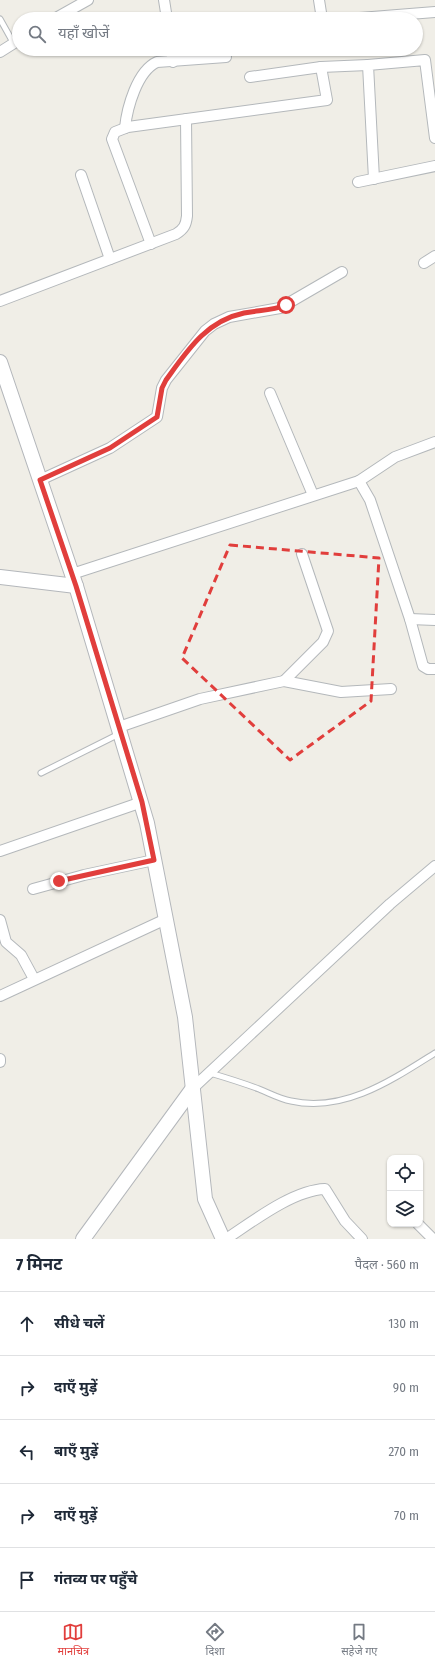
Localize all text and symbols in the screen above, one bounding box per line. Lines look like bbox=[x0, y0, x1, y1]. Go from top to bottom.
search box bbox=[12, 12, 423, 56]
icon: search bbox=[26, 23, 48, 45]
text: यहाँ खोजें bbox=[58, 24, 109, 42]
route start bbox=[277, 296, 295, 314]
route end bbox=[50, 872, 68, 890]
map controls bbox=[387, 1155, 423, 1227]
button: locate bbox=[387, 1155, 423, 1191]
button: layers bbox=[387, 1191, 423, 1227]
text: 7 मिनट bbox=[16, 1254, 62, 1275]
text: पैदल · 560 m bbox=[355, 1257, 419, 1272]
icon: ahead bbox=[16, 1313, 38, 1335]
text: सीधे चलें bbox=[54, 1314, 104, 1332]
text: 130 m bbox=[388, 1316, 419, 1331]
icon: right bbox=[16, 1377, 38, 1399]
text: दाएँ मुड़ें bbox=[54, 1378, 97, 1396]
text: 90 m bbox=[393, 1380, 419, 1395]
icon: left bbox=[16, 1441, 38, 1463]
text: बाएँ मुड़ें bbox=[54, 1442, 98, 1460]
text: 270 m bbox=[388, 1444, 419, 1459]
icon: right bbox=[16, 1505, 38, 1527]
text: दाएँ मुड़ें bbox=[54, 1506, 97, 1524]
text: 70 m bbox=[394, 1508, 419, 1523]
icon: arrive bbox=[16, 1569, 38, 1591]
text: गंतव्य पर पहुँचे bbox=[54, 1570, 137, 1588]
tab: मानचित्र bbox=[58, 1621, 89, 1659]
tab: दिशा bbox=[204, 1621, 226, 1659]
tab: सहेजे गए bbox=[341, 1621, 377, 1659]

